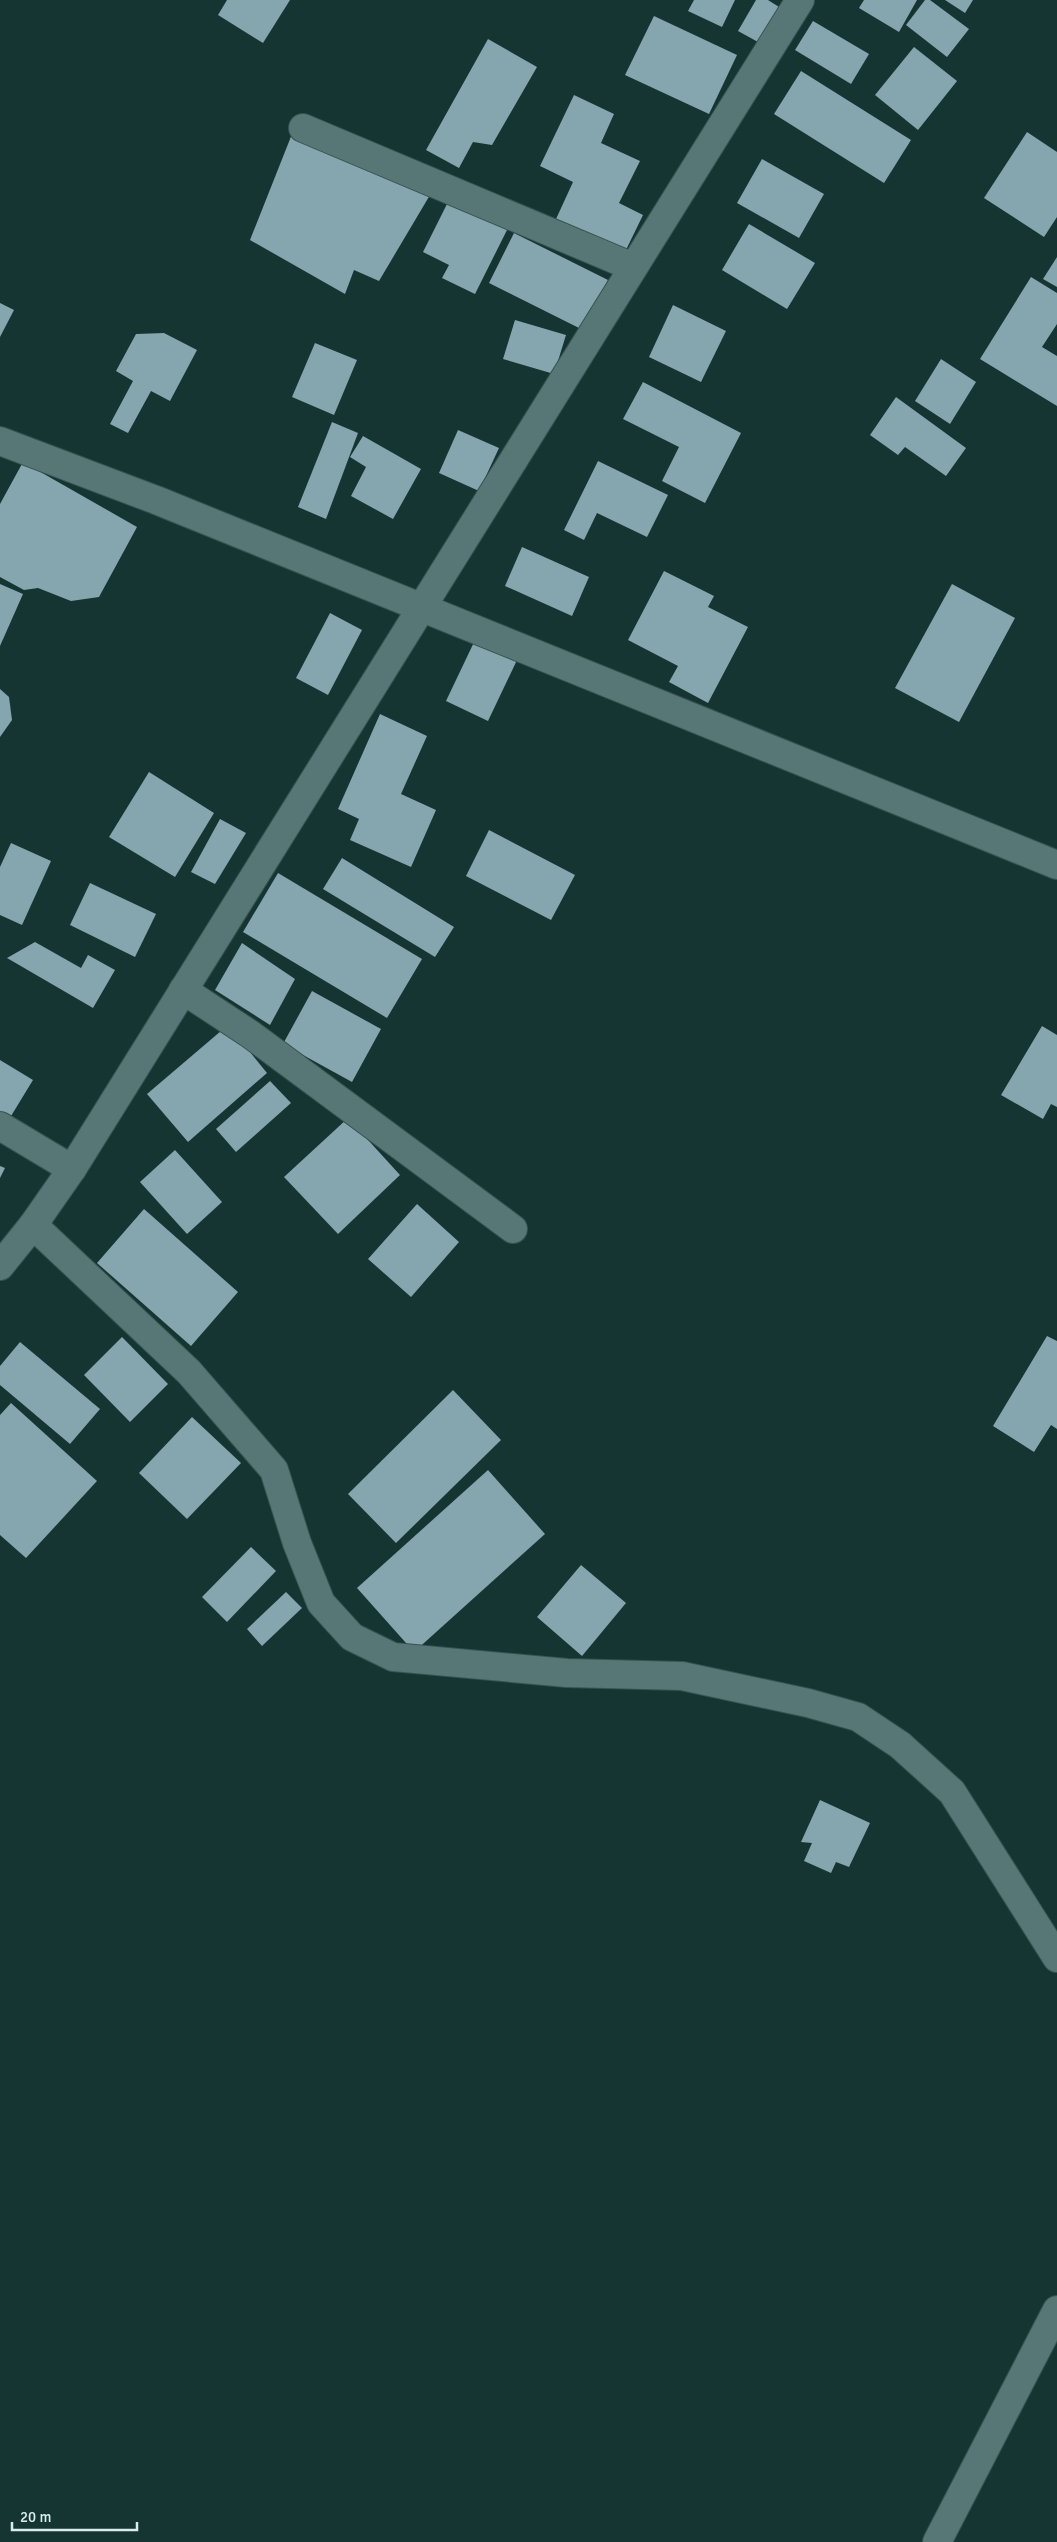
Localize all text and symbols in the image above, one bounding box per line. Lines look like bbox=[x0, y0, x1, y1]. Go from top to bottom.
scale bar bbox=[12, 2500, 138, 2532]
text: 20 m bbox=[20, 2508, 51, 2526]

